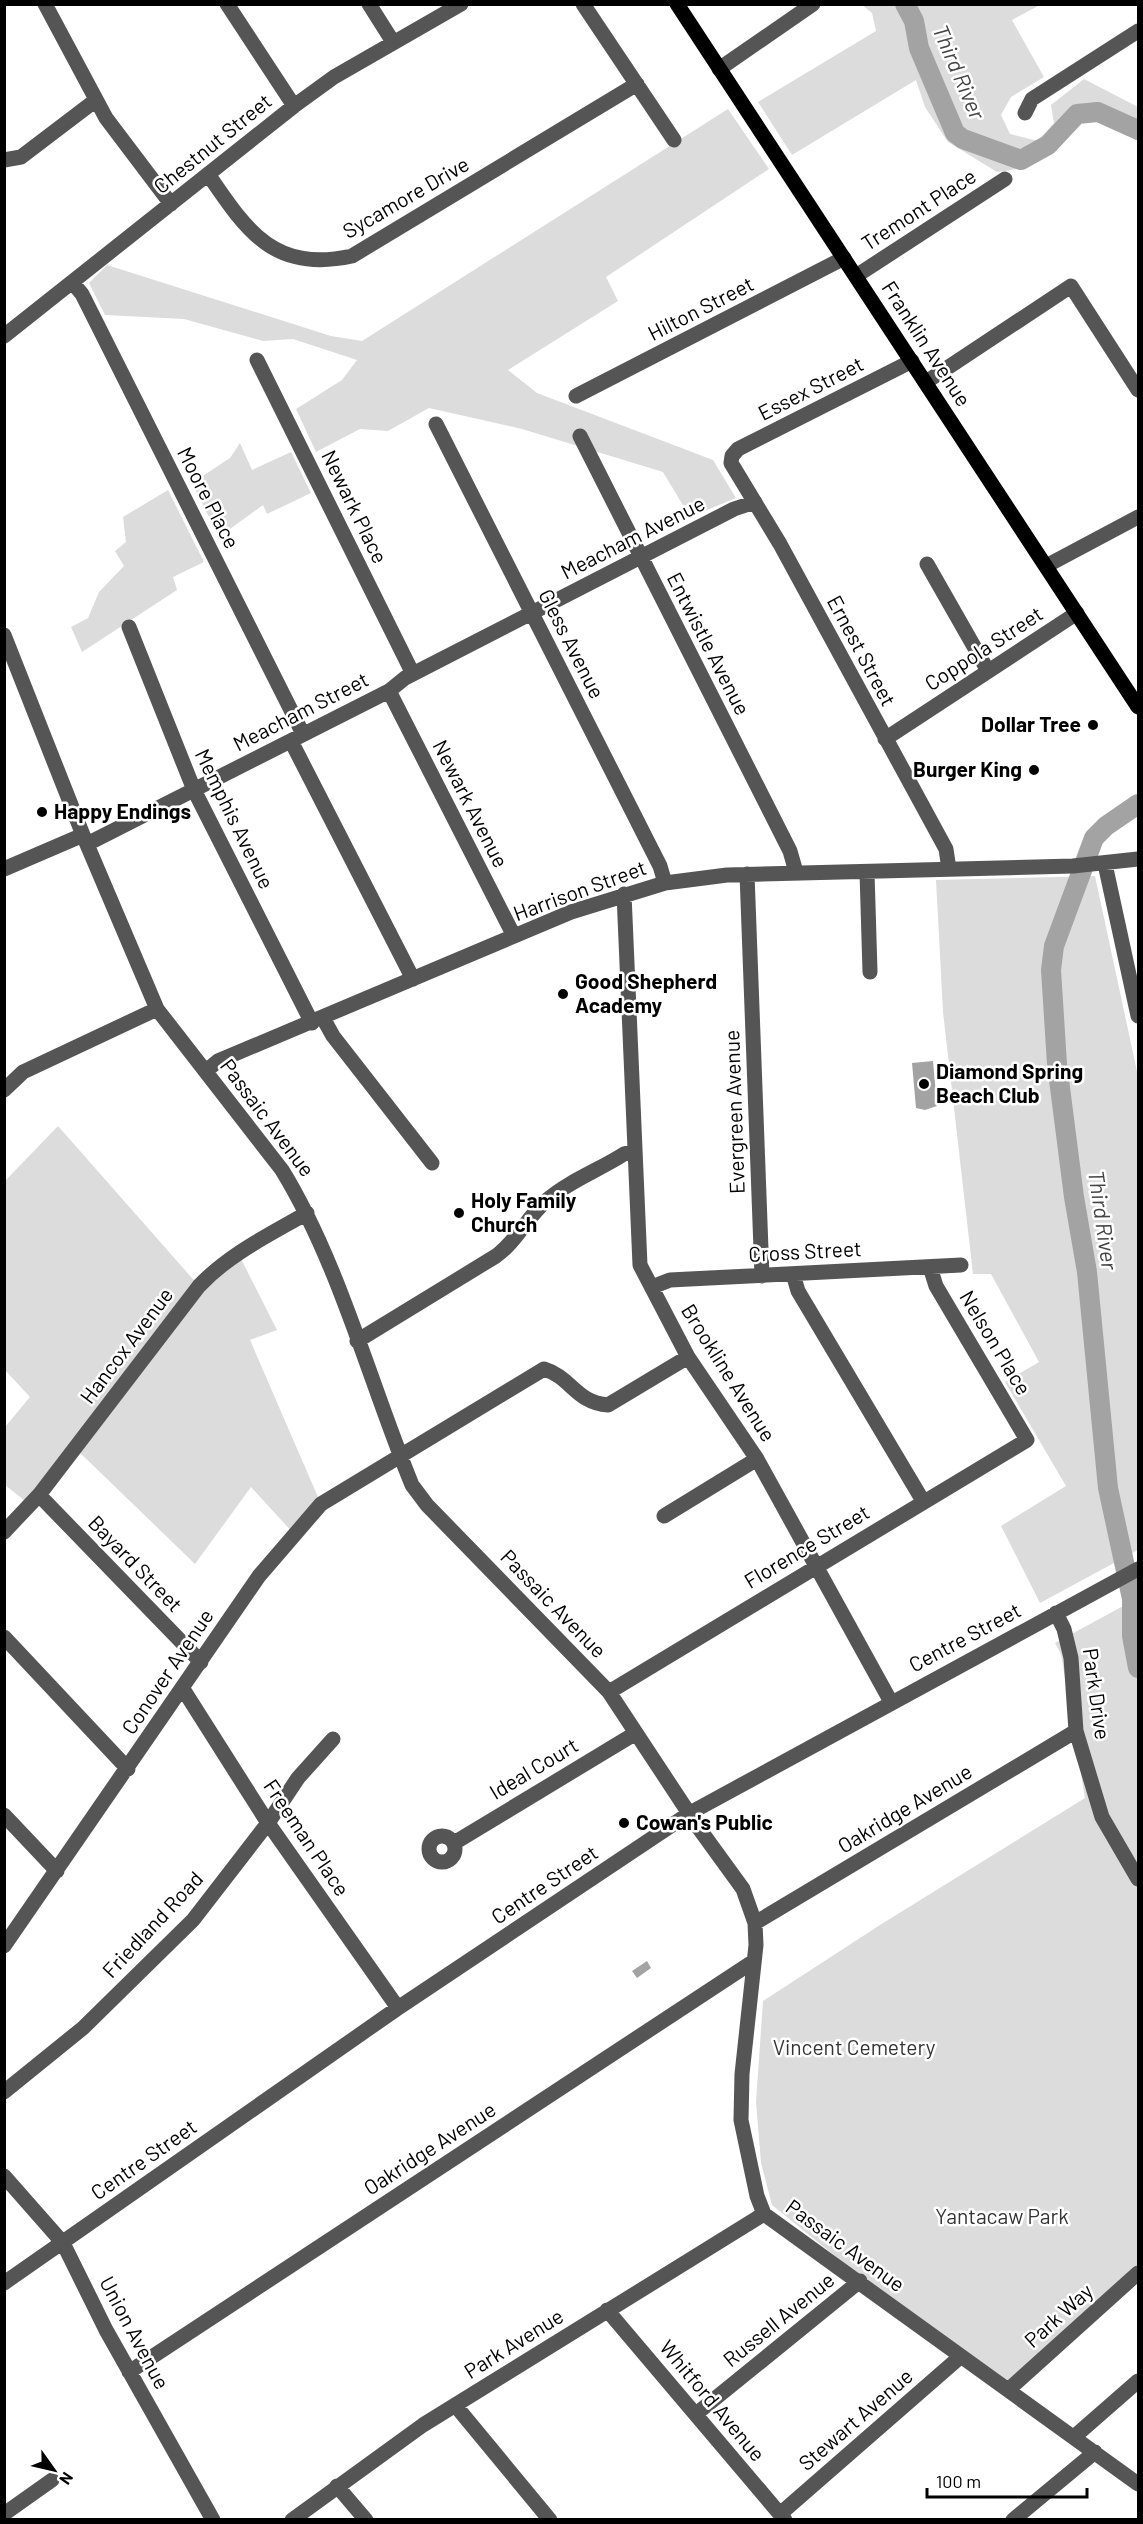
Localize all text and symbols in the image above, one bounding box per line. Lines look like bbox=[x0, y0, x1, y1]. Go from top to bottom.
water label: Third River bbox=[928, 20, 992, 124]
street label: Chestnut Street bbox=[148, 88, 276, 198]
street label: Sycamore Drive bbox=[338, 150, 473, 243]
street label: Tremont Place bbox=[856, 162, 980, 255]
street label: Hilton Street bbox=[643, 270, 757, 345]
street label: Franklin Avenue bbox=[877, 276, 977, 410]
street label: Essex Street bbox=[753, 350, 867, 425]
street label: Moore Place bbox=[173, 442, 246, 552]
street label: Newark Place bbox=[317, 446, 394, 567]
street label: Meacham Avenue bbox=[556, 490, 708, 584]
street label: Entwistle Avenue bbox=[663, 568, 756, 719]
street label: Gless Avenue bbox=[534, 584, 611, 702]
street label: Ernest Street bbox=[823, 591, 902, 710]
street label: Coppola Street bbox=[919, 600, 1047, 695]
street label: Meacham Street bbox=[228, 666, 372, 756]
place label: Dollar Tree bbox=[981, 711, 1081, 736]
marker: Dollar Tree bbox=[1086, 718, 1100, 732]
street label: Newark Avenue bbox=[428, 735, 514, 871]
street label: Memphis Avenue bbox=[191, 744, 280, 893]
place label: Burger King bbox=[913, 756, 1022, 781]
marker: Burger King bbox=[1027, 763, 1041, 777]
place label: Happy Endings bbox=[54, 798, 191, 823]
marker: Happy Endings bbox=[35, 805, 49, 819]
street label: Harrison Street bbox=[510, 854, 649, 925]
place label: Good Shepherd Academy bbox=[575, 968, 717, 1017]
marker: Good Shepherd Academy bbox=[556, 987, 570, 1001]
street label: Evergreen Avenue bbox=[718, 1030, 749, 1195]
street label: Passaic Avenue bbox=[216, 1053, 321, 1181]
place label: Diamond Spring Beach Club bbox=[936, 1058, 1083, 1107]
marker: Diamond Spring Beach Club bbox=[917, 1077, 931, 1091]
water label: Third River bbox=[1084, 1168, 1124, 1272]
place label: Holy Family Church bbox=[471, 1187, 577, 1236]
marker: Holy Family Church bbox=[452, 1206, 466, 1220]
street label: Cross Street bbox=[748, 1235, 862, 1266]
street label: Hancox Avenue bbox=[74, 1282, 178, 1408]
street label: Nelson Place bbox=[955, 1286, 1037, 1399]
street label: Brookline Avenue bbox=[677, 1299, 782, 1446]
street label: Florence Street bbox=[739, 1499, 873, 1593]
street label: Bayard Street bbox=[84, 1510, 188, 1616]
street label: Passaic Avenue bbox=[496, 1544, 612, 1662]
street label: Centre Street bbox=[904, 1597, 1025, 1677]
street label: Conover Avenue bbox=[116, 1604, 218, 1739]
street label: Park Drive bbox=[1079, 1646, 1116, 1741]
street label: Ideal Court bbox=[484, 1732, 582, 1804]
street label: Oakridge Avenue bbox=[833, 1758, 976, 1858]
street label: Freeman Place bbox=[259, 1774, 355, 1900]
place label: Cowan's Public bbox=[636, 1809, 773, 1834]
marker: Cowan's Public bbox=[617, 1816, 631, 1830]
street label: Centre Street bbox=[486, 1839, 602, 1929]
street label: Friedland Road bbox=[96, 1866, 207, 1982]
park label: Vincent Cemetery bbox=[773, 2034, 936, 2059]
street label: Oakridge Avenue bbox=[359, 2096, 500, 2200]
street label: Centre Street bbox=[86, 2113, 201, 2204]
street label: Passaic Avenue bbox=[782, 2193, 910, 2296]
park label: Yantacaw Park bbox=[935, 2203, 1069, 2228]
street label: Russell Avenue bbox=[717, 2266, 839, 2371]
street label: Union Avenue bbox=[95, 2272, 175, 2393]
street label: Park Way bbox=[1019, 2278, 1098, 2352]
street label: Park Avenue bbox=[459, 2302, 567, 2383]
street label: Whitford Avenue bbox=[655, 2334, 771, 2466]
street label: Stewart Avenue bbox=[793, 2363, 917, 2475]
north arrow bbox=[24, 2440, 84, 2500]
scale bar bbox=[927, 2461, 1088, 2499]
text: N bbox=[56, 2469, 78, 2488]
text: 100 m bbox=[936, 2470, 981, 2492]

